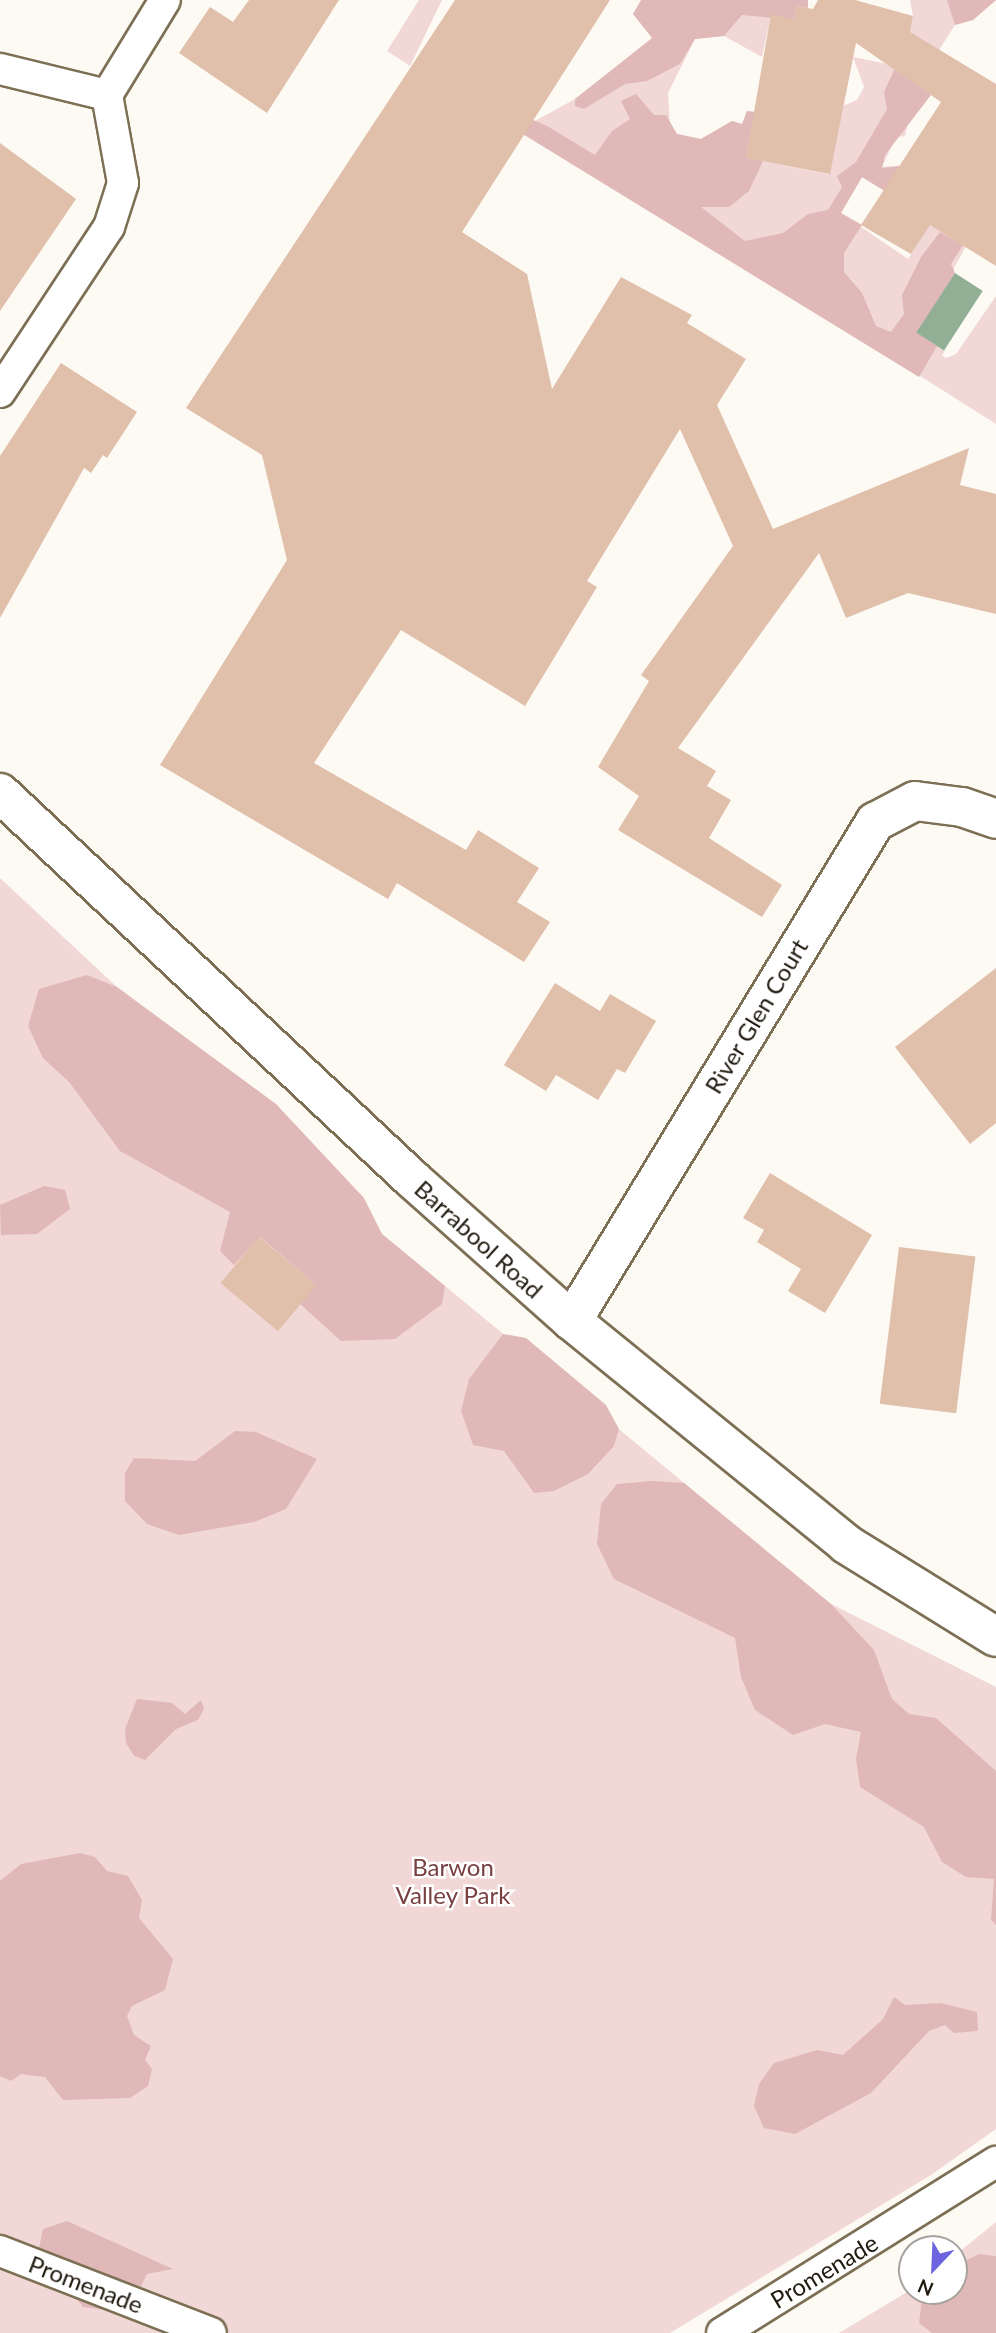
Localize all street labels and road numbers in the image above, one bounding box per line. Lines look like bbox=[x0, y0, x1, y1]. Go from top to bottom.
street label: River Glen Court bbox=[698, 933, 814, 1099]
street label: Barrabool Road bbox=[409, 1174, 549, 1304]
street label: Promenade bbox=[765, 2228, 883, 2314]
street label: Promenade bbox=[25, 2249, 147, 2319]

